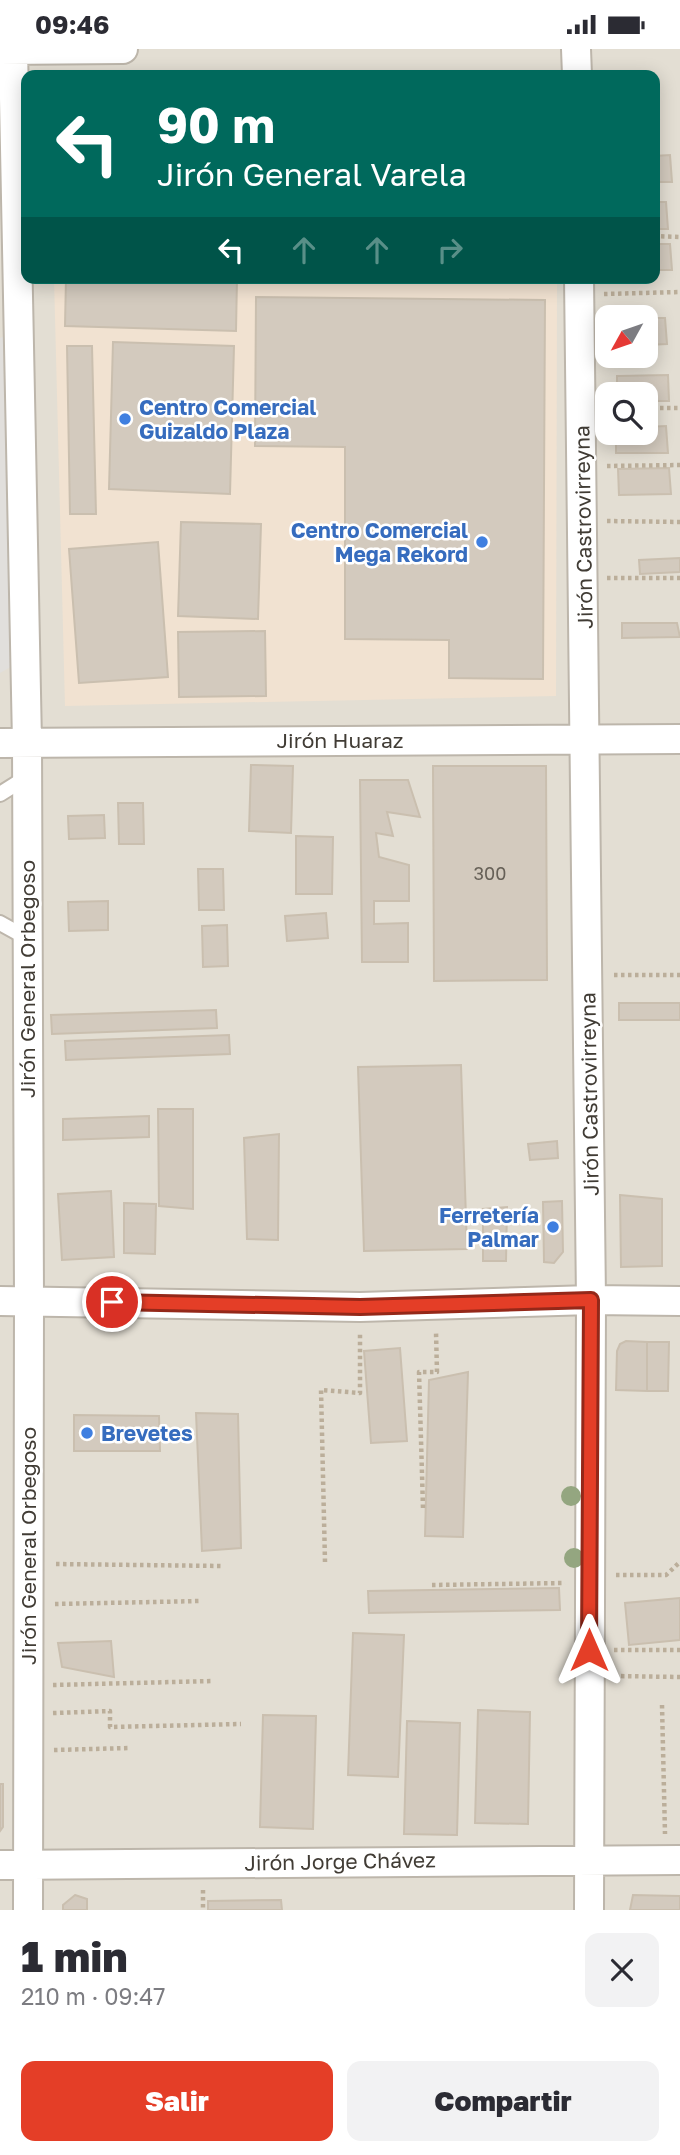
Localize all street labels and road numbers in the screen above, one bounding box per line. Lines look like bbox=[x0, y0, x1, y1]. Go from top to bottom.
street label: Jirón Castrovirreyna bbox=[568, 425, 598, 629]
street label: Jirón Huaraz bbox=[276, 727, 404, 753]
street label: Jirón General Orbegoso bbox=[14, 860, 40, 1098]
street label: Jirón Castrovirreyna bbox=[574, 992, 604, 1196]
street label: Jirón General Orbegoso bbox=[15, 1427, 41, 1665]
street label: Jirón Jorge Chávez bbox=[244, 1846, 436, 1876]

